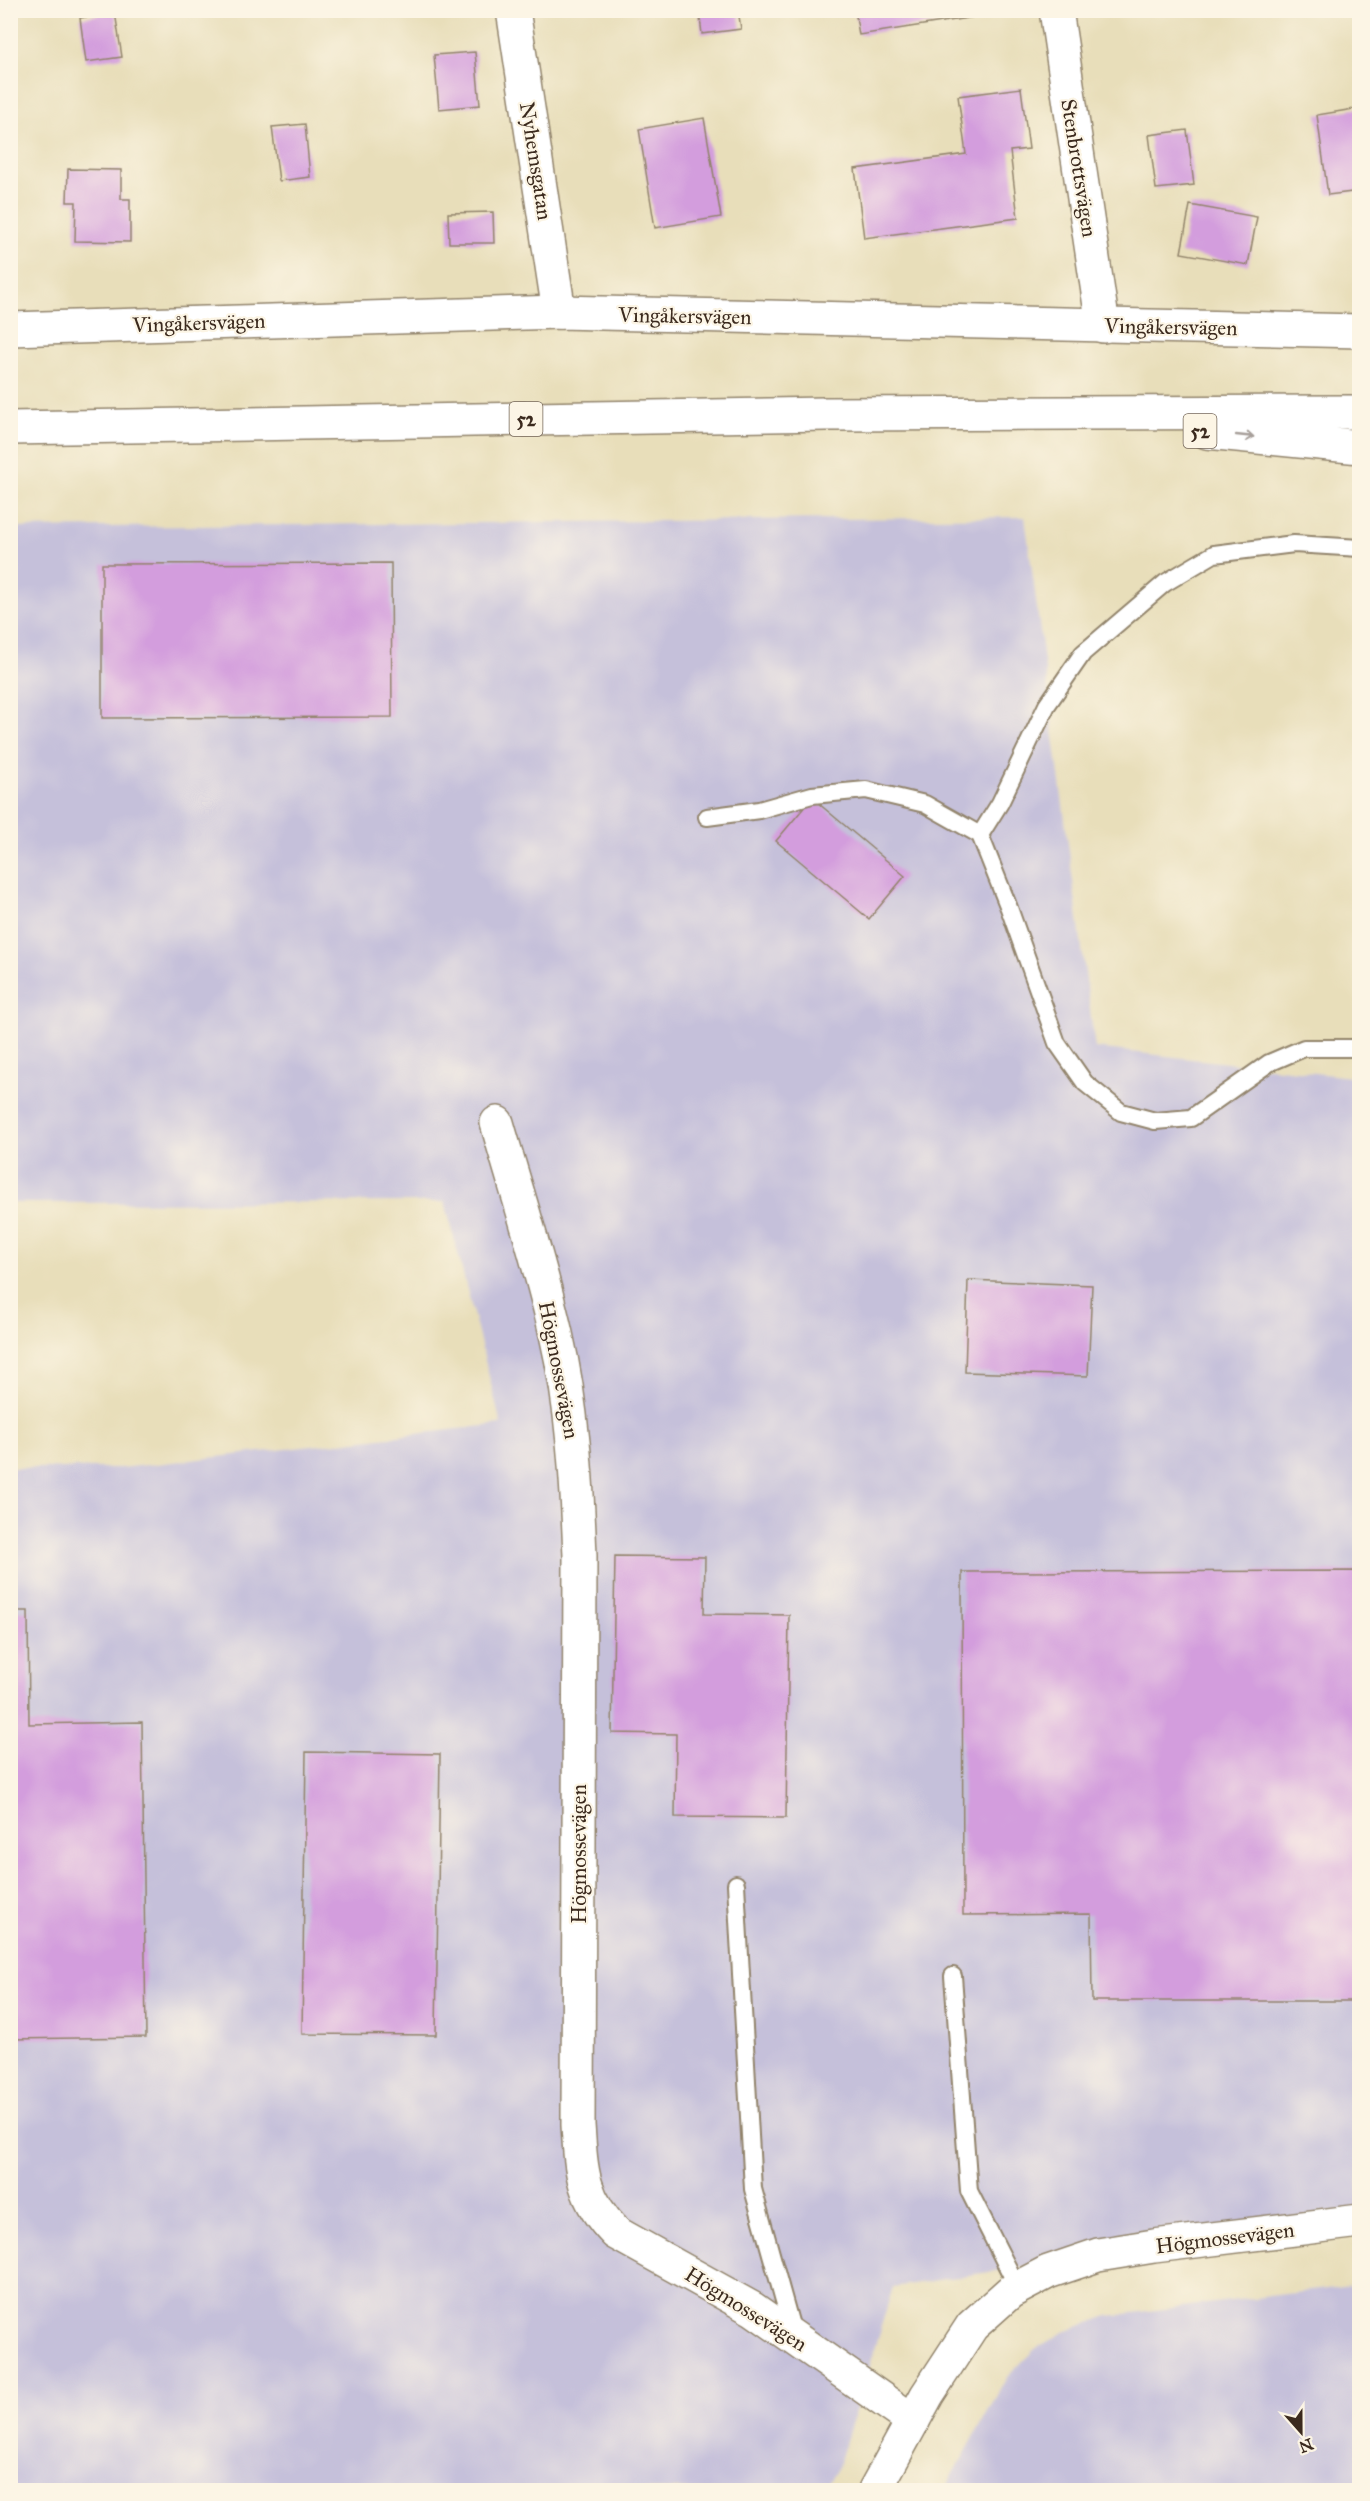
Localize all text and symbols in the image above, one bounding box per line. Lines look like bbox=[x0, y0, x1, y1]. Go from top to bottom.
street label: Stenbrottsvägen bbox=[1055, 97, 1103, 239]
street label: Nyhemsgatan bbox=[514, 100, 558, 222]
street label: Vingåkersvägen bbox=[617, 302, 752, 330]
street label: Vingåkersvägen bbox=[131, 308, 266, 338]
street label: Vingåkersvägen bbox=[1103, 313, 1238, 341]
road number: 52 bbox=[510, 402, 542, 436]
road number: 52 bbox=[1184, 414, 1216, 448]
one-way arrow bbox=[1235, 431, 1255, 442]
street label: Högmossevägen bbox=[533, 1299, 585, 1441]
street label: Högmossevägen bbox=[566, 1784, 592, 1924]
street label: Högmossevägen bbox=[1154, 2217, 1296, 2259]
street label: Högmossevägen bbox=[680, 2261, 812, 2357]
north arrow bbox=[1271, 2402, 1331, 2462]
text: N bbox=[1296, 2434, 1316, 2457]

